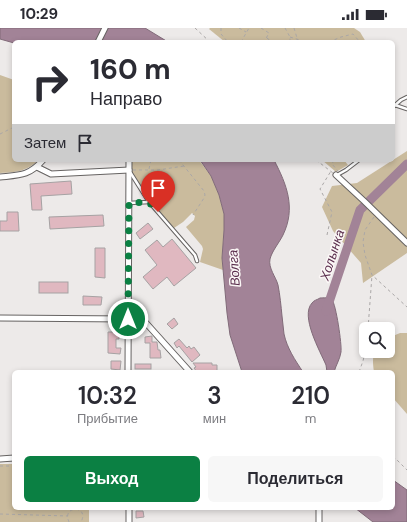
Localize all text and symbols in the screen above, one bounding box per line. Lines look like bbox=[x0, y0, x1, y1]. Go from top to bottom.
text: 10:29 bbox=[20, 4, 58, 24]
text: 160 m bbox=[90, 51, 171, 88]
icon: right bbox=[24, 56, 76, 108]
text: Направо bbox=[90, 87, 162, 111]
icon: arrive bbox=[74, 132, 96, 154]
text: Затем bbox=[24, 133, 66, 153]
pin bbox=[141, 171, 175, 212]
icon: arrive bbox=[147, 177, 169, 199]
water label: Холынка bbox=[315, 227, 348, 284]
water label: Волга bbox=[224, 249, 244, 287]
position arrow bbox=[107, 298, 149, 340]
map controls bbox=[359, 322, 395, 358]
button: search bbox=[359, 322, 395, 358]
text: 10:32 bbox=[78, 380, 137, 411]
text: 3 bbox=[207, 380, 222, 411]
text: 210 bbox=[291, 380, 330, 411]
text: Прибытие bbox=[77, 410, 138, 427]
text: мин bbox=[203, 410, 226, 427]
text: m bbox=[305, 410, 316, 427]
button: Выход bbox=[24, 456, 200, 502]
button: Поделиться bbox=[208, 456, 383, 502]

